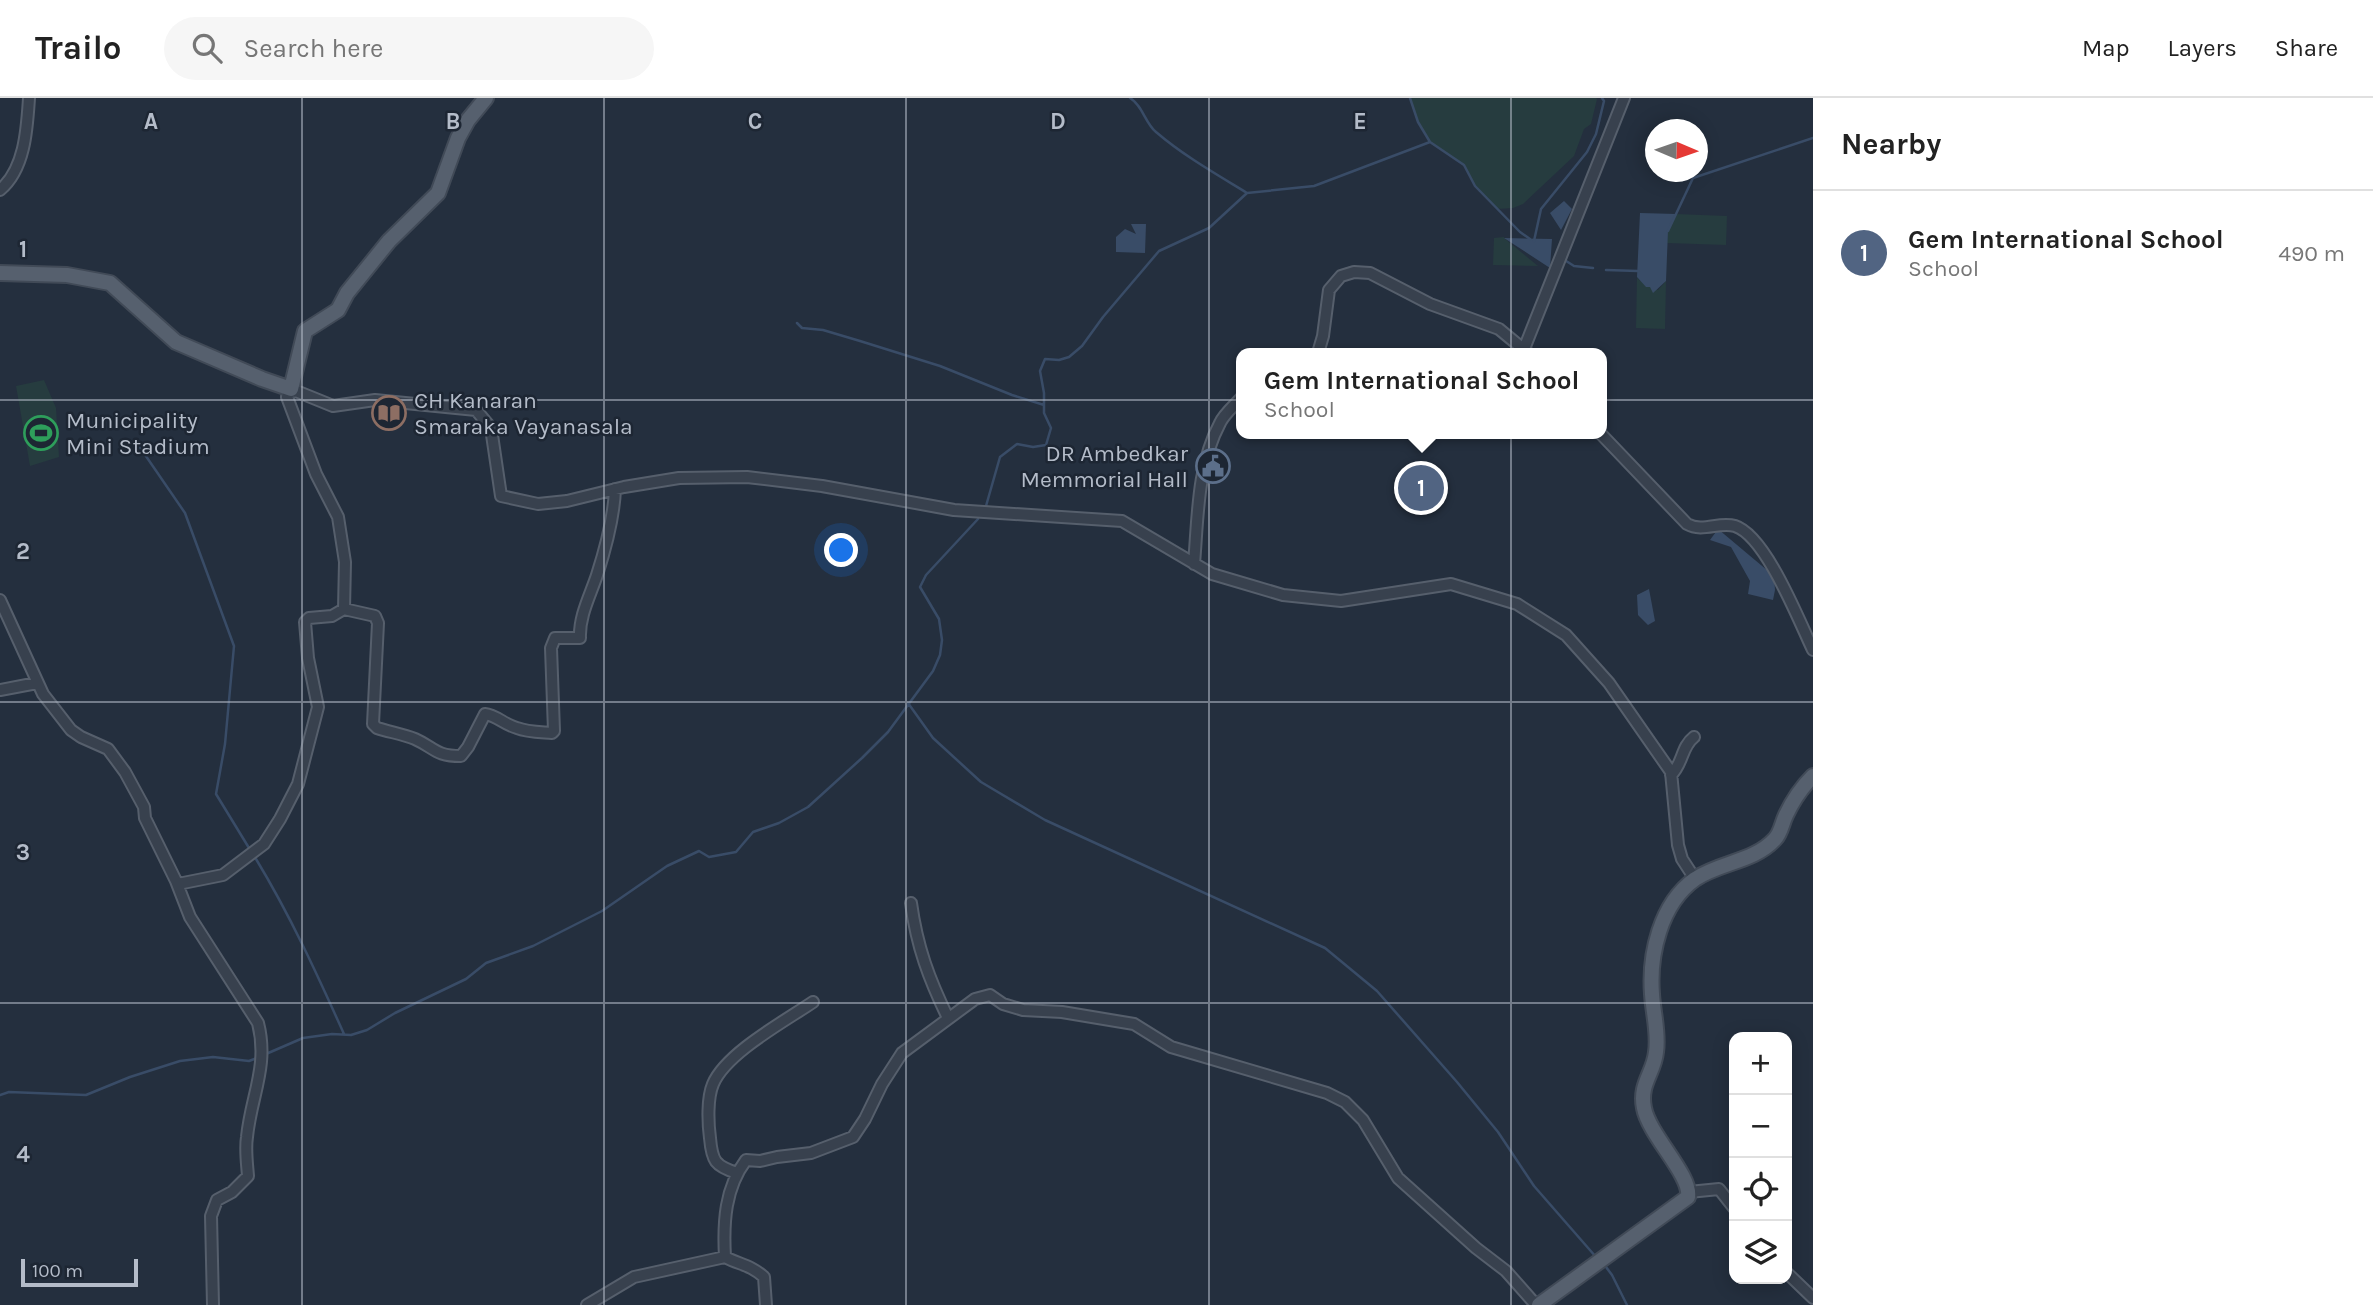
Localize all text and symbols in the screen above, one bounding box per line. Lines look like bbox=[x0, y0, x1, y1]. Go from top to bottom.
search box bbox=[164, 17, 654, 80]
text: Trailo bbox=[35, 29, 122, 67]
icon: search bbox=[188, 29, 226, 67]
text: Search here bbox=[244, 33, 383, 64]
text: Map bbox=[2082, 34, 2130, 62]
text: Layers bbox=[2168, 34, 2237, 62]
text: Share bbox=[2275, 34, 2338, 62]
text: A bbox=[144, 108, 158, 135]
text: B bbox=[446, 108, 460, 135]
text: C bbox=[748, 108, 762, 135]
text: D bbox=[1050, 108, 1066, 135]
text: E bbox=[1353, 108, 1367, 135]
north arrow bbox=[1645, 119, 1708, 182]
text: Nearby bbox=[1841, 126, 1941, 162]
text: Gem International School bbox=[1908, 224, 2224, 255]
text: 1 bbox=[19, 236, 27, 263]
text: 1 bbox=[1860, 240, 1868, 267]
text: 490 m bbox=[2278, 240, 2345, 267]
text: School bbox=[1908, 255, 1979, 282]
popup bbox=[1236, 348, 1607, 439]
text: Gem International School bbox=[1264, 365, 1579, 396]
place label: CH Kanaran Smaraka Vayanasala bbox=[414, 387, 633, 440]
library icon: CH Kanaran Smaraka Vayanasala bbox=[370, 394, 408, 432]
text: School bbox=[1264, 396, 1335, 423]
place label: Municipality Mini Stadium bbox=[66, 407, 210, 460]
sports icon: Municipality Mini Stadium bbox=[22, 414, 60, 452]
place label: DR Ambedkar Memmorial Hall bbox=[1020, 440, 1189, 493]
public building icon: DR Ambedkar Memmorial Hall bbox=[1194, 447, 1232, 485]
pin: 1 bbox=[1398, 462, 1444, 514]
your location bbox=[824, 533, 858, 567]
text: 2 bbox=[16, 538, 30, 565]
text: 3 bbox=[16, 839, 30, 866]
map controls bbox=[1729, 1032, 1792, 1284]
button: + bbox=[1729, 1032, 1792, 1095]
button: − bbox=[1729, 1095, 1792, 1158]
text: 4 bbox=[16, 1141, 30, 1168]
button: locate bbox=[1729, 1158, 1792, 1221]
button: layers bbox=[1729, 1221, 1792, 1284]
scale bar bbox=[21, 1256, 138, 1288]
text: 100 m bbox=[32, 1260, 83, 1282]

